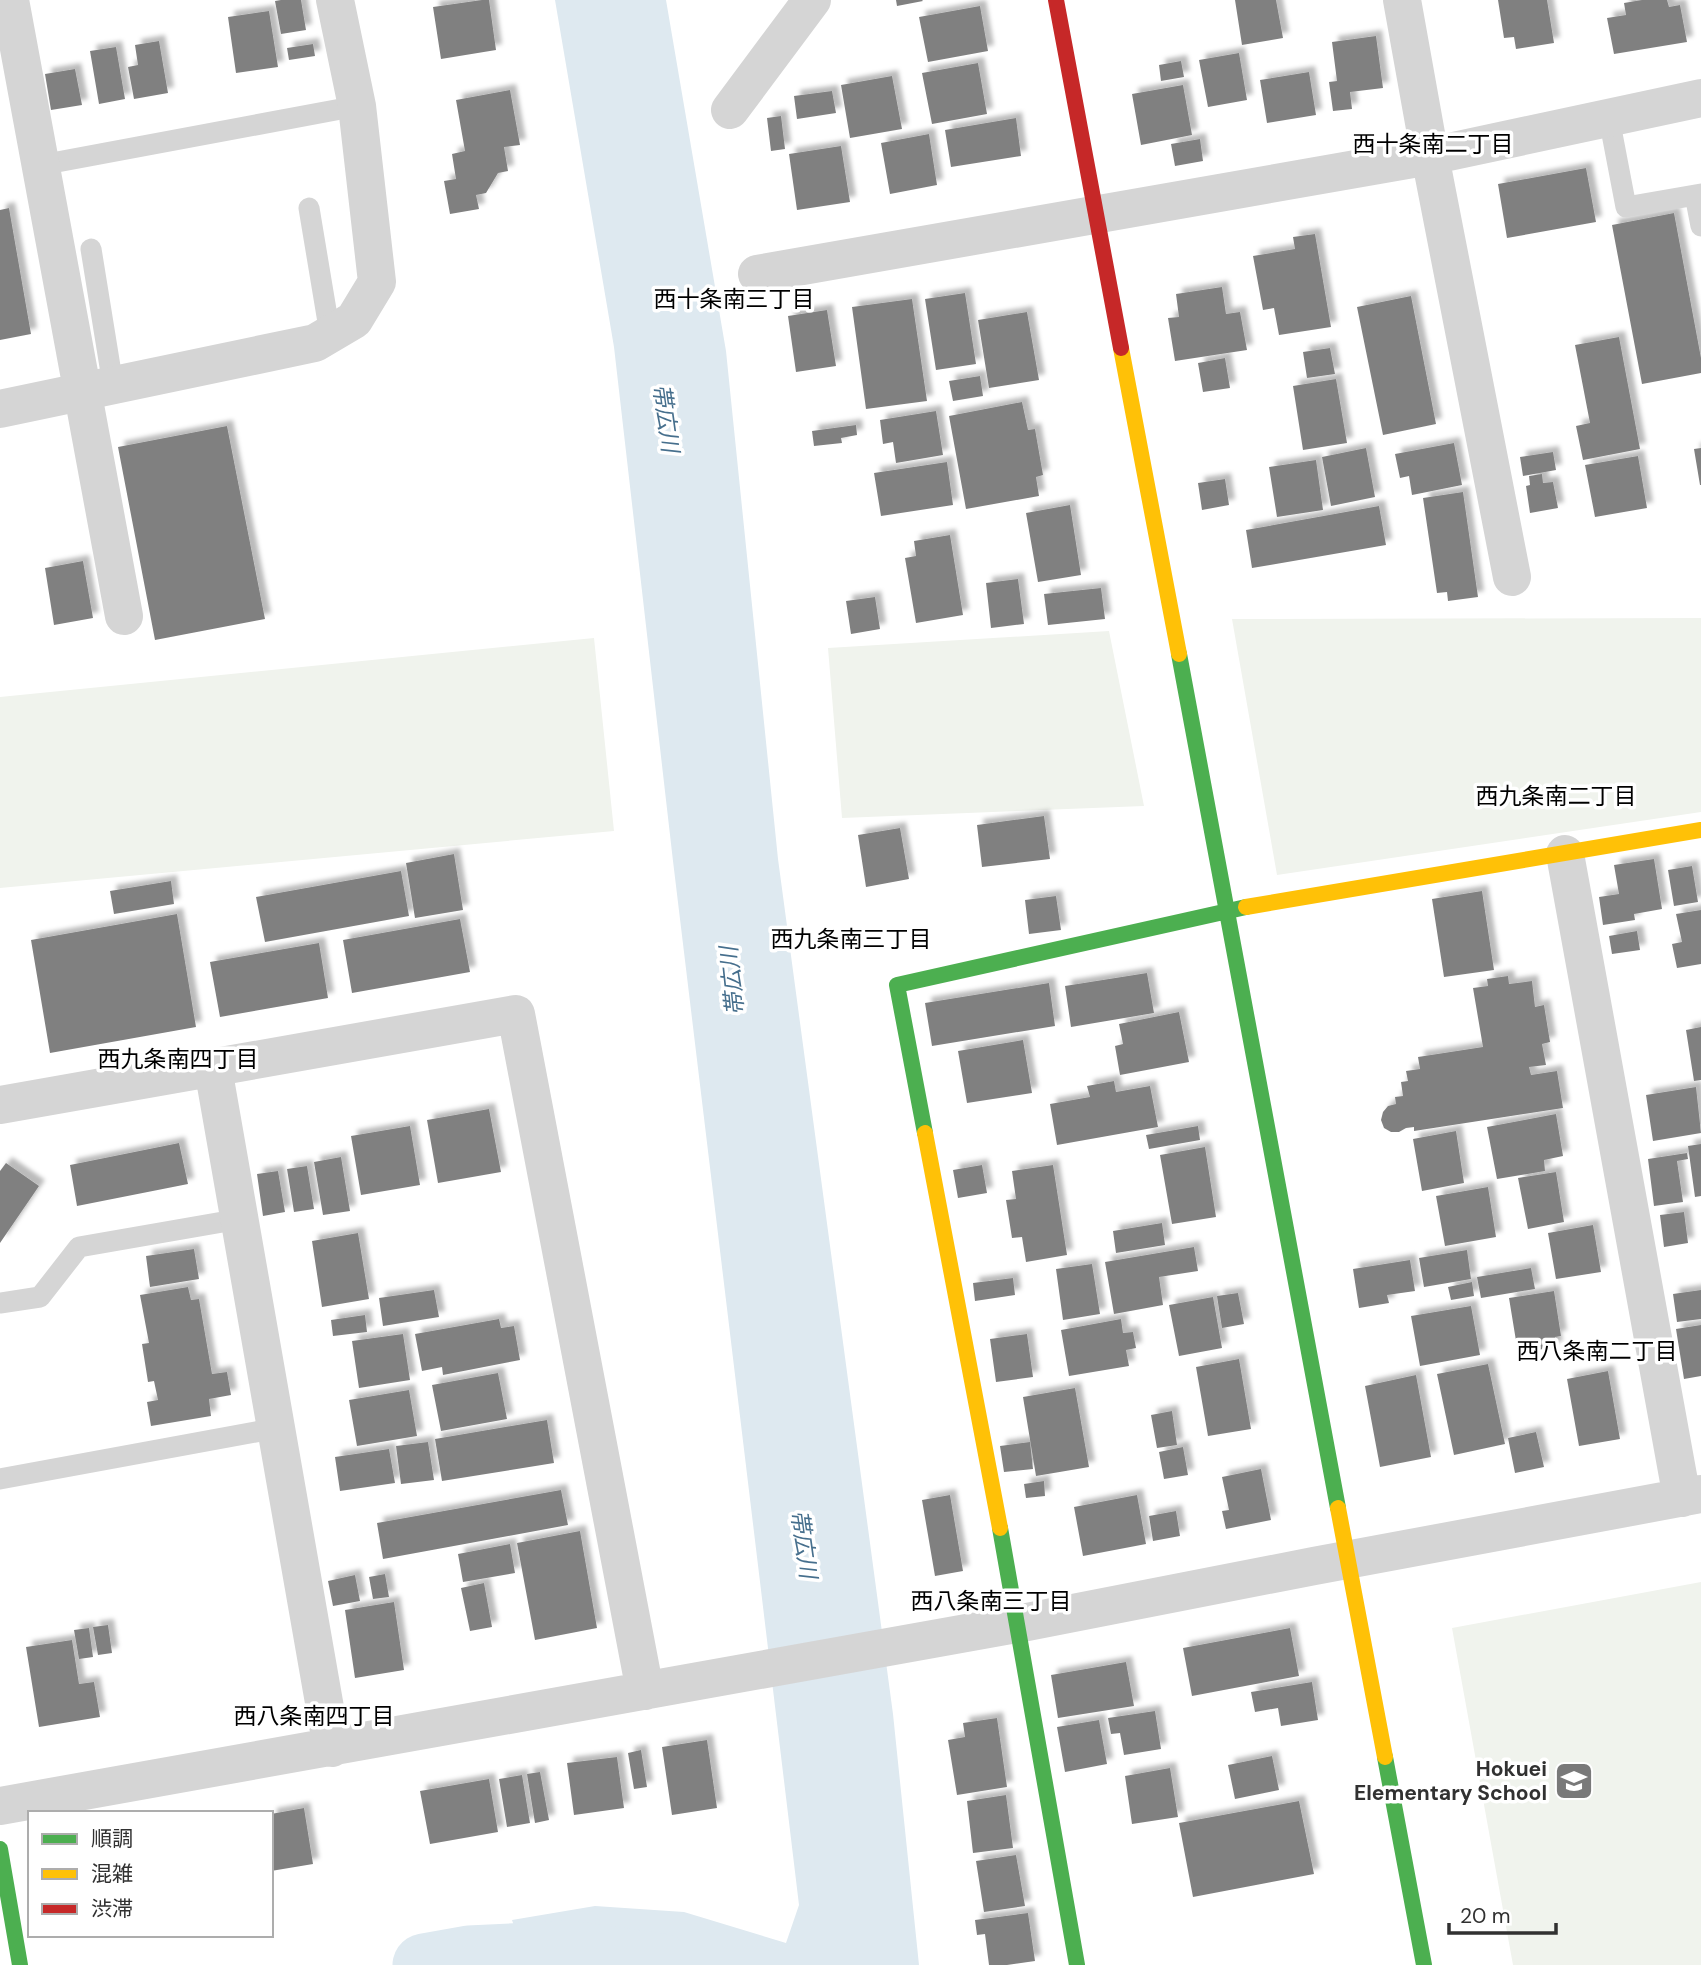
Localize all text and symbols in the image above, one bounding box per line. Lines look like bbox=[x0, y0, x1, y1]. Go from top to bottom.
district label: 西十条南二丁目 bbox=[1353, 129, 1514, 159]
district label: 西十条南三丁目 bbox=[654, 284, 815, 314]
water label: 帯広川 bbox=[646, 382, 686, 457]
district label: 西九条南二丁目 bbox=[1476, 781, 1637, 811]
district label: 西九条南三丁目 bbox=[771, 924, 932, 954]
water label: 帯広川 bbox=[713, 942, 751, 1017]
district label: 西九条南四丁目 bbox=[98, 1044, 259, 1074]
district label: 西八条南二丁目 bbox=[1517, 1336, 1678, 1366]
water label: 帯広川 bbox=[784, 1508, 824, 1583]
district label: 西八条南三丁目 bbox=[911, 1586, 1072, 1616]
district label: 西八条南四丁目 bbox=[234, 1701, 395, 1731]
place label: Hokuei Elementary School bbox=[1354, 1755, 1547, 1807]
school or university icon: Hokuei Elementary School bbox=[1553, 1760, 1595, 1802]
legend bbox=[28, 1811, 273, 1937]
text: 順調 bbox=[91, 1825, 133, 1853]
text: 混雑 bbox=[91, 1860, 133, 1888]
scale bar bbox=[1449, 1892, 1556, 1936]
text: 渋滞 bbox=[91, 1895, 133, 1923]
text: 20 m bbox=[1460, 1902, 1511, 1930]

